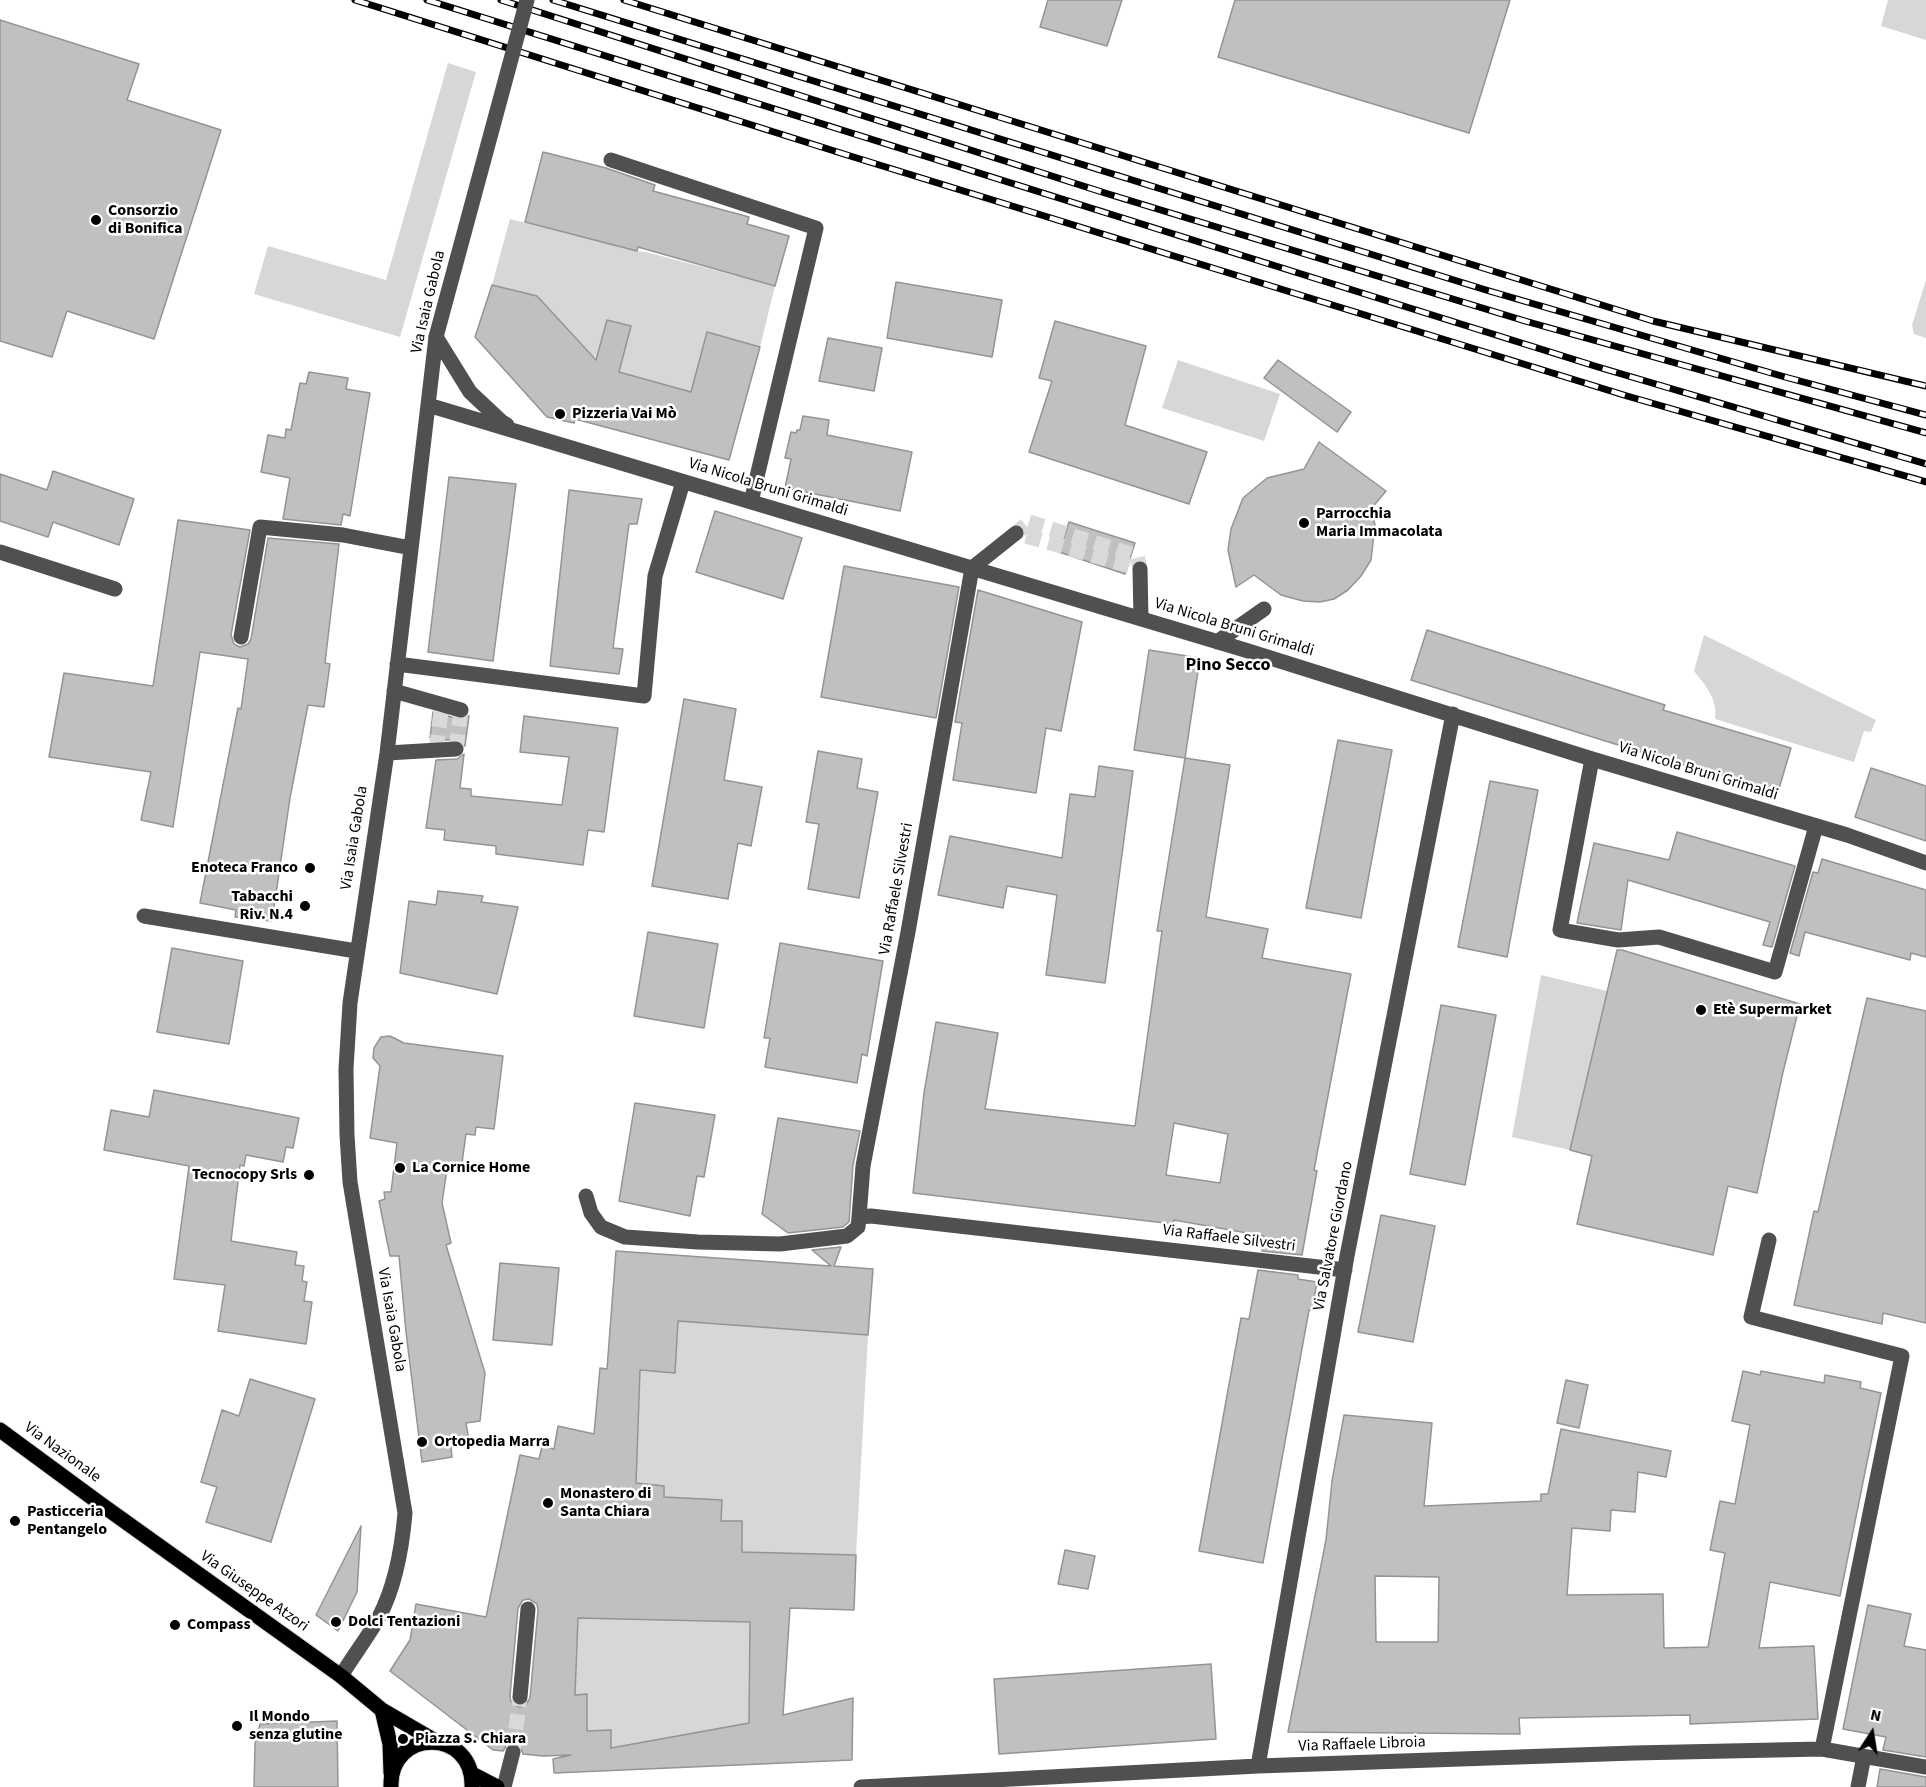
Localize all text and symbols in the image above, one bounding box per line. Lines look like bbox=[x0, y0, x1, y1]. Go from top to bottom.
place label: Consorzio di Bonifica bbox=[108, 201, 183, 239]
marker: Consorzio di Bonifica bbox=[89, 213, 103, 227]
street label: Via Isaia Gabola bbox=[408, 249, 450, 355]
place label: Pizzeria Vai Mò bbox=[572, 404, 677, 424]
marker: Pizzeria Vai Mò bbox=[553, 407, 567, 421]
street label: Via Nicola Bruni Grimaldi bbox=[686, 455, 850, 521]
place label: Parrocchia Maria Immacolata bbox=[1316, 504, 1443, 542]
marker: Parrocchia Maria Immacolata bbox=[1297, 516, 1311, 530]
street label: Via Nicola Bruni Grimaldi bbox=[1152, 595, 1316, 661]
district label: Pino Secco bbox=[1186, 655, 1270, 677]
street label: Via Nicola Bruni Grimaldi bbox=[1616, 739, 1780, 805]
street label: Via Isaia Gabola bbox=[337, 785, 373, 891]
street label: Via Raffaele Silvestri bbox=[876, 821, 918, 957]
place label: Enoteca Franco bbox=[191, 858, 298, 878]
marker: Enoteca Franco bbox=[303, 861, 317, 875]
place label: Tabacchi Riv. N.4 bbox=[231, 887, 293, 925]
marker: Tabacchi Riv. N.4 bbox=[298, 899, 312, 913]
place label: Etè Supermarket bbox=[1713, 1000, 1832, 1020]
marker: Etè Supermarket bbox=[1694, 1003, 1708, 1017]
place label: La Cornice Home bbox=[412, 1158, 530, 1178]
street label: Via Salvatore Giordano bbox=[1310, 1160, 1358, 1312]
marker: La Cornice Home bbox=[393, 1161, 407, 1175]
place label: Tecnocopy Srls bbox=[192, 1165, 297, 1185]
marker: Tecnocopy Srls bbox=[302, 1168, 316, 1182]
street label: Via Raffaele Silvestri bbox=[1161, 1221, 1297, 1257]
street label: Via Isaia Gabola bbox=[372, 1267, 410, 1373]
street label: Via Nazionale bbox=[20, 1419, 104, 1487]
place label: Ortopedia Marra bbox=[434, 1432, 550, 1452]
marker: Ortopedia Marra bbox=[415, 1435, 429, 1449]
place label: Monastero di Santa Chiara bbox=[560, 1484, 651, 1522]
marker: Monastero di Santa Chiara bbox=[541, 1496, 555, 1510]
place label: Pasticceria Pentangelo bbox=[27, 1502, 107, 1540]
marker: Pasticceria Pentangelo bbox=[8, 1514, 22, 1528]
street label: Via Giuseppe Atzori bbox=[196, 1547, 312, 1637]
place label: Dolci Tentazioni bbox=[348, 1612, 460, 1632]
place label: Compass bbox=[187, 1615, 251, 1635]
marker: Dolci Tentazioni bbox=[329, 1615, 343, 1629]
marker: Compass bbox=[168, 1618, 182, 1632]
north arrow bbox=[1842, 1703, 1902, 1763]
text: N bbox=[1868, 1704, 1883, 1727]
place label: Il Mondo senza glutine bbox=[249, 1707, 342, 1745]
marker: Il Mondo senza glutine bbox=[230, 1719, 244, 1733]
place label: Piazza S. Chiara bbox=[415, 1729, 526, 1749]
marker: Piazza S. Chiara bbox=[396, 1732, 410, 1746]
street label: Via Raffaele Libroia bbox=[1298, 1733, 1426, 1757]

